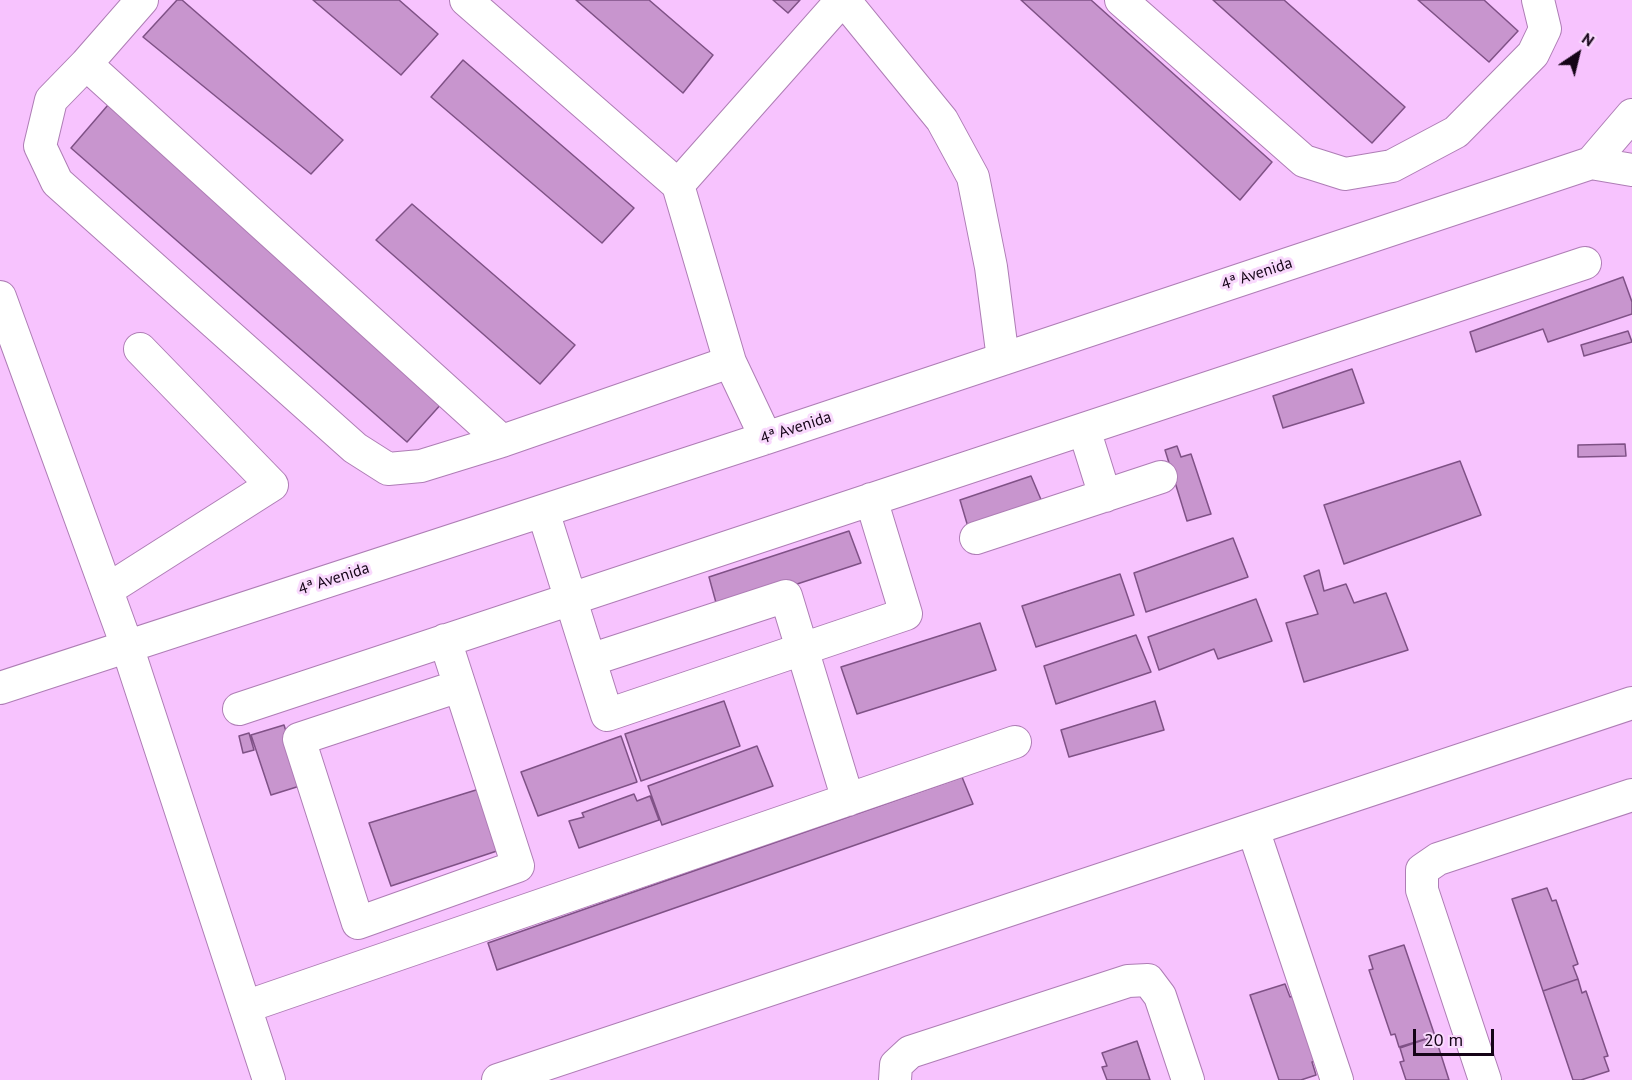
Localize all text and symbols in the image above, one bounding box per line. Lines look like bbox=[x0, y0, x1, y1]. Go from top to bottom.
north arrow bbox=[1548, 24, 1608, 84]
text: N bbox=[1578, 28, 1598, 50]
street label: 4ª Avenida bbox=[1219, 254, 1295, 294]
street label: 4ª Avenida bbox=[758, 408, 834, 448]
street label: 4ª Avenida bbox=[296, 559, 372, 599]
scale bar bbox=[1416, 1017, 1497, 1055]
text: 20 m bbox=[1424, 1028, 1463, 1051]

